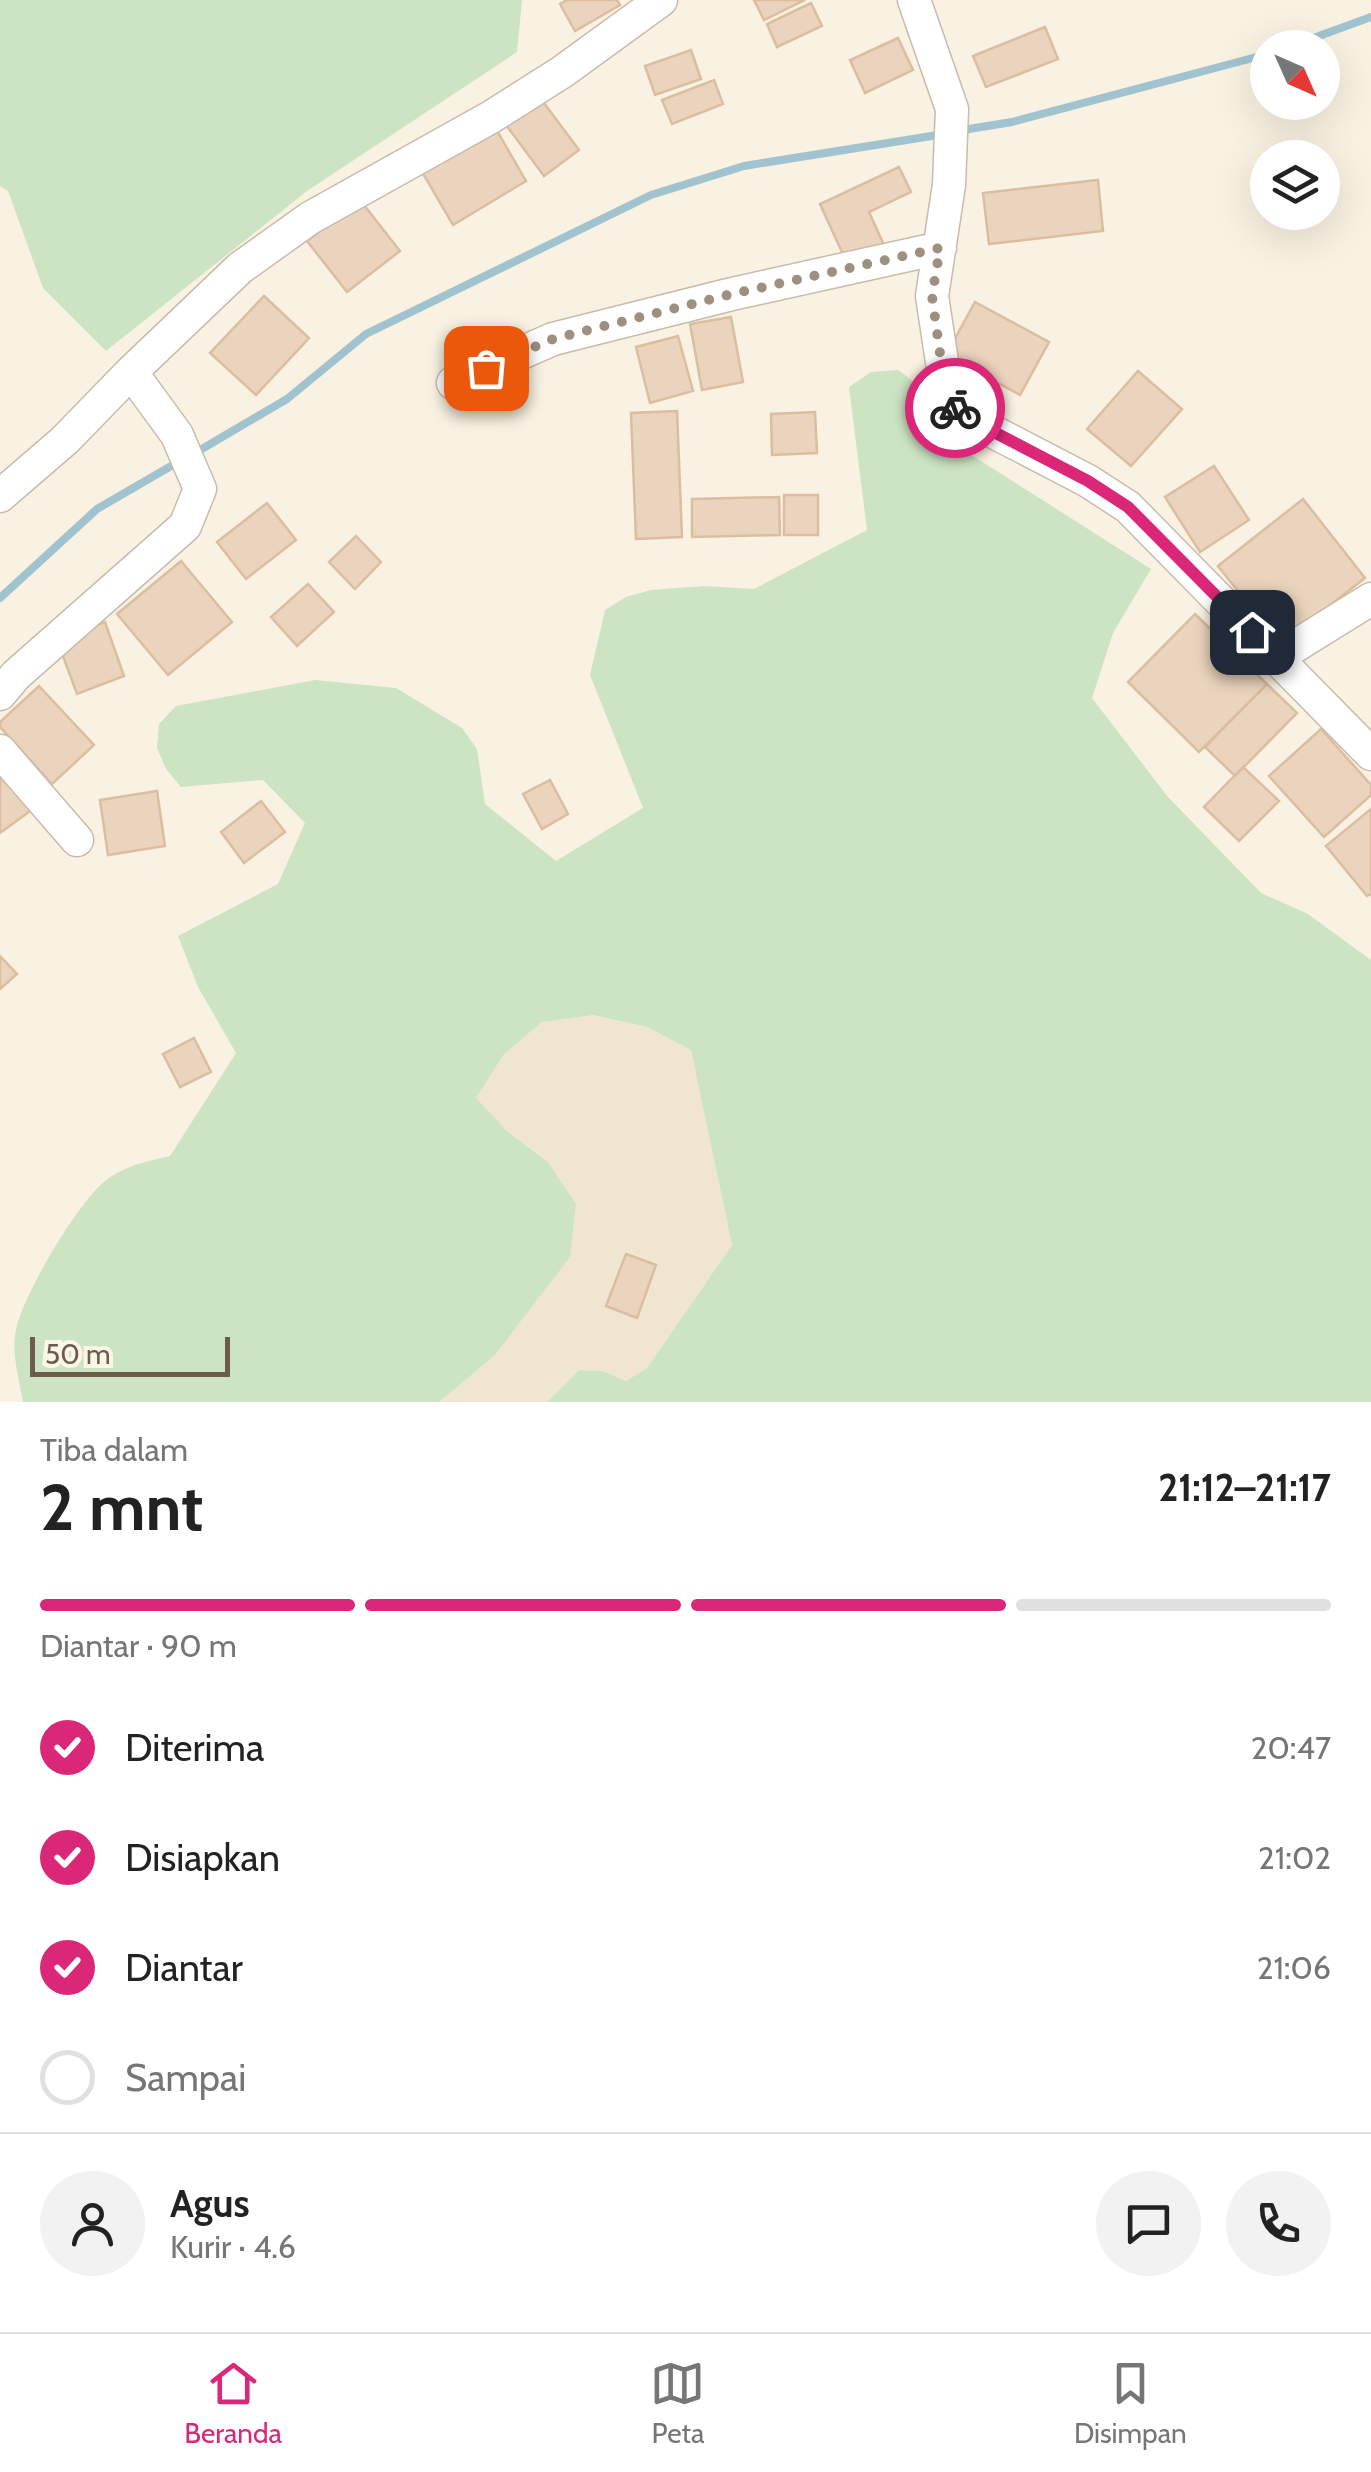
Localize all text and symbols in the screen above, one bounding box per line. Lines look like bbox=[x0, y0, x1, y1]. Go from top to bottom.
north arrow bbox=[1250, 30, 1340, 120]
map controls bbox=[1250, 30, 1340, 230]
button: layers bbox=[1250, 140, 1340, 230]
pin bbox=[444, 326, 529, 411]
icon: bag bbox=[459, 341, 514, 396]
courier bbox=[905, 358, 1005, 458]
icon: bike bbox=[928, 381, 983, 436]
pin bbox=[1210, 590, 1295, 675]
icon: home bbox=[1225, 605, 1280, 660]
scale bar bbox=[30, 1332, 230, 1376]
text: 50 m bbox=[45, 1337, 111, 1371]
text: Tiba dalam bbox=[40, 1430, 188, 1469]
text: 21:12–21:17 bbox=[1158, 1464, 1331, 1511]
text: 2 mnt bbox=[40, 1467, 203, 1546]
text: Diantar · 90 m bbox=[40, 1626, 237, 1665]
icon: check bbox=[40, 1720, 95, 1775]
text: Diterima bbox=[125, 1724, 264, 1771]
text: 20:47 bbox=[1251, 1728, 1331, 1767]
icon: check bbox=[40, 1830, 95, 1885]
text: Disiapkan bbox=[125, 1834, 280, 1881]
text: 21:02 bbox=[1258, 1838, 1331, 1877]
icon: check bbox=[40, 1940, 95, 1995]
text: Diantar bbox=[125, 1944, 243, 1991]
text: 21:06 bbox=[1257, 1948, 1331, 1987]
text: Sampai bbox=[125, 2054, 246, 2101]
button: person bbox=[40, 2171, 145, 2276]
button: chat bbox=[1096, 2171, 1201, 2276]
button: phone bbox=[1226, 2171, 1331, 2276]
text: Agus bbox=[170, 2180, 250, 2227]
text: Kurir · 4.6 bbox=[170, 2227, 296, 2266]
tab: Beranda bbox=[184, 2356, 282, 2450]
tab: Peta bbox=[650, 2356, 705, 2450]
tab: Disimpan bbox=[1074, 2356, 1187, 2450]

